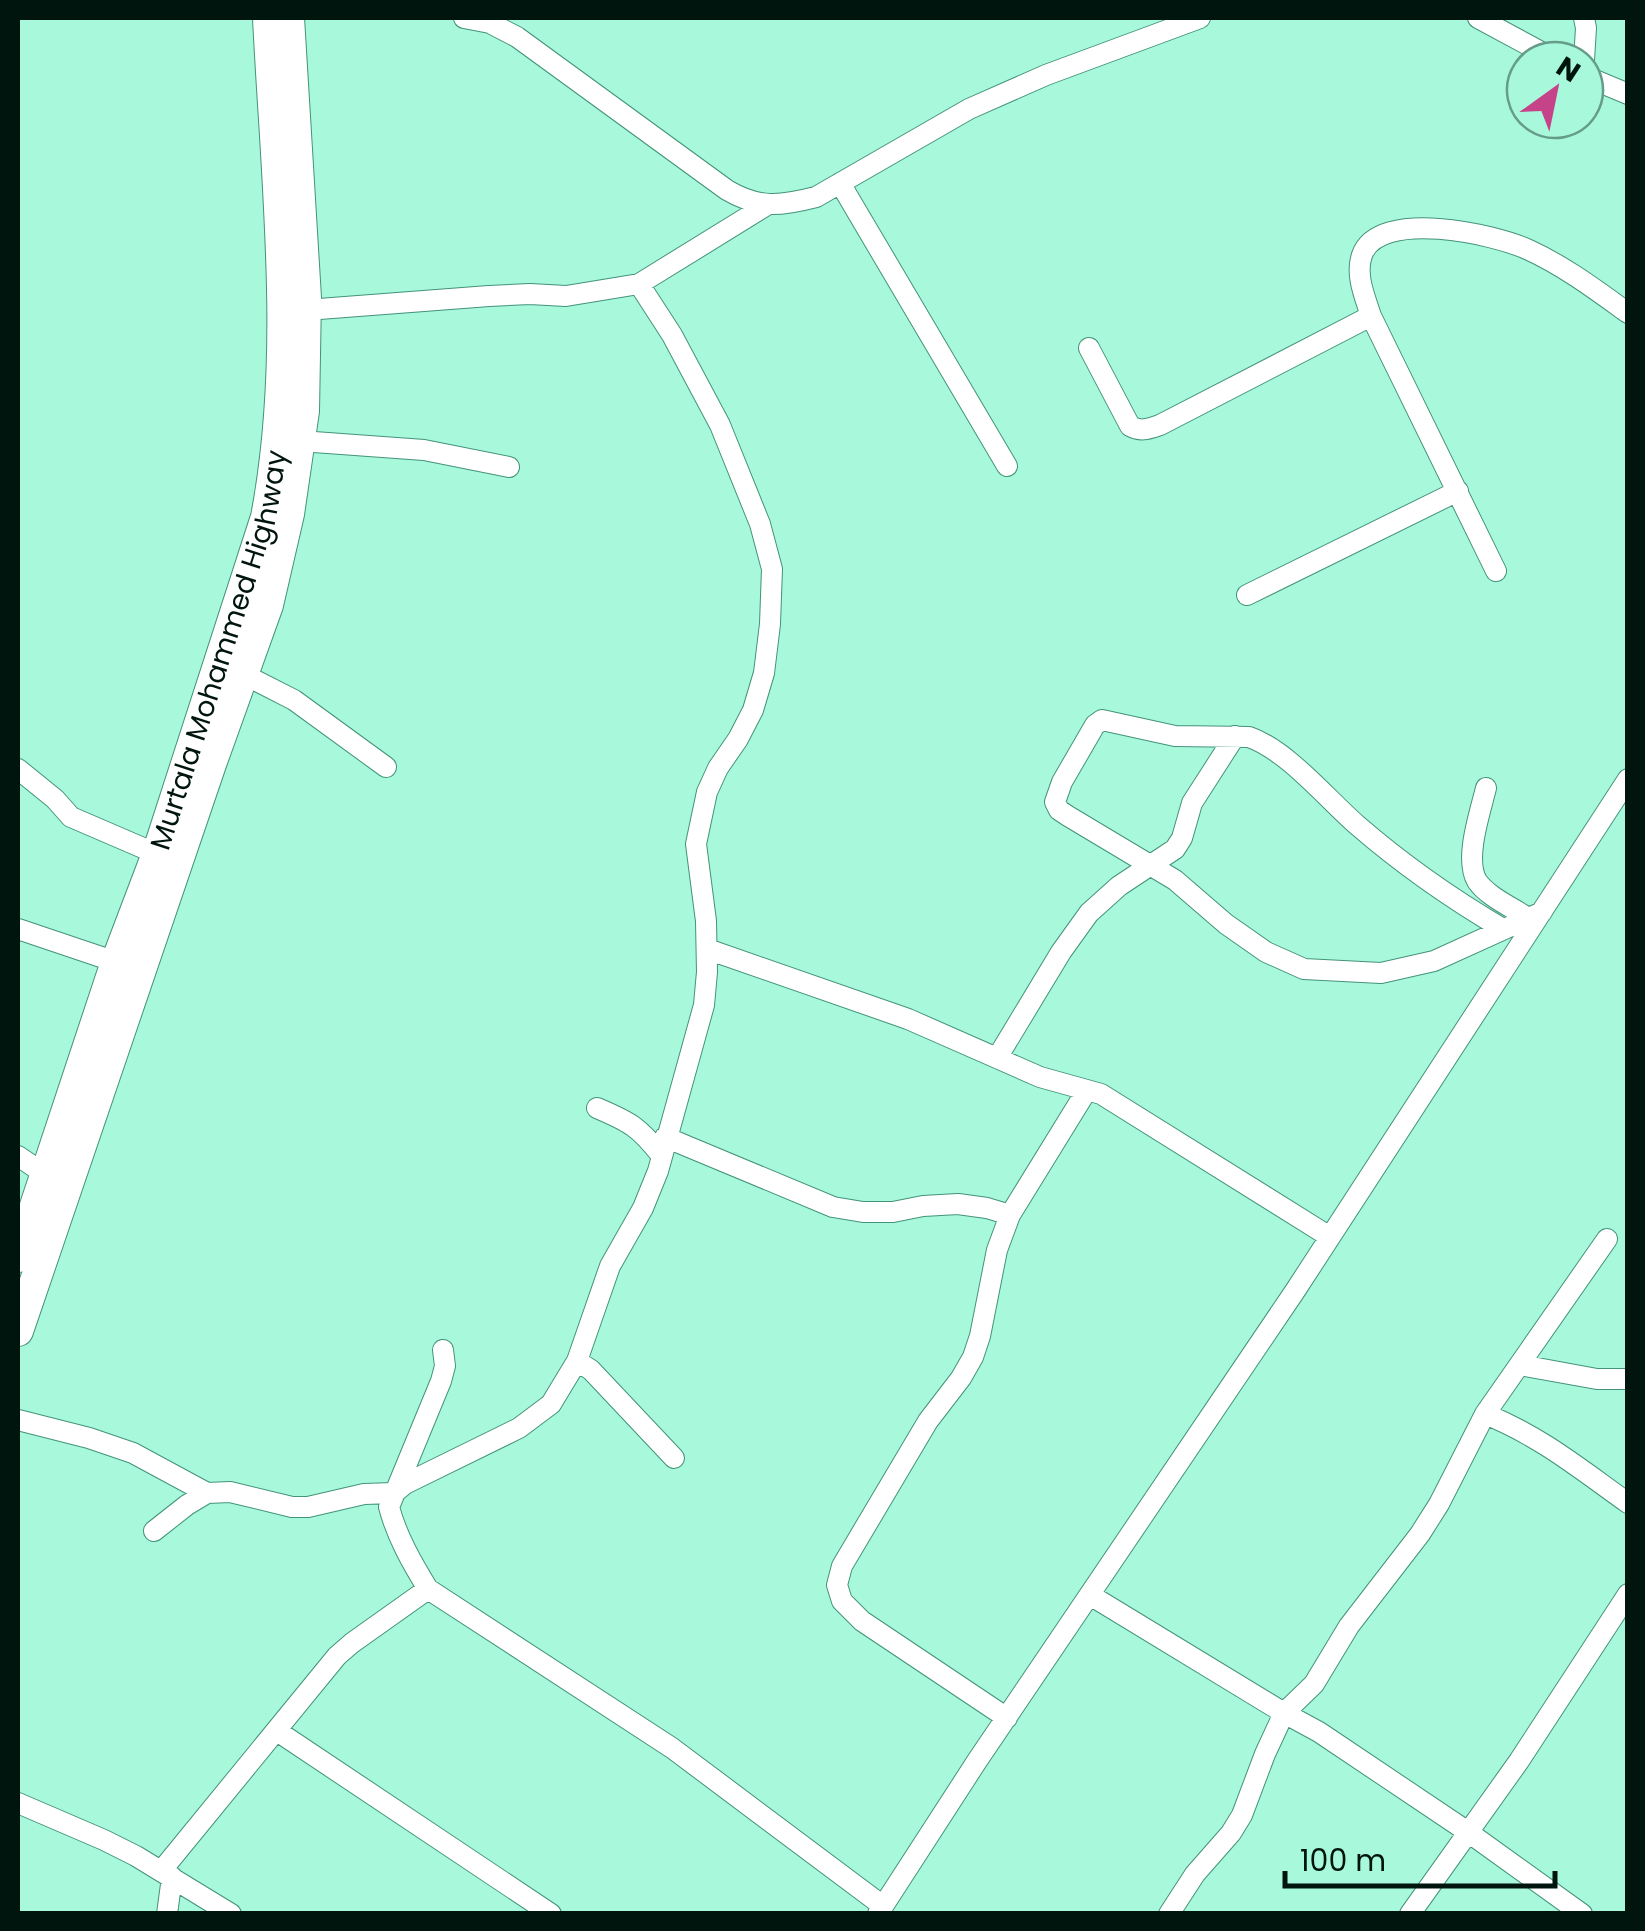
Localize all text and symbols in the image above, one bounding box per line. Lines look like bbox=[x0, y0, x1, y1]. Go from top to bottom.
north arrow bbox=[1505, 40, 1605, 140]
text: N bbox=[1549, 47, 1588, 92]
street label: Murtala Mohammed Highway bbox=[141, 448, 296, 855]
scale bar bbox=[1285, 1826, 1555, 1888]
text: 100 m bbox=[1300, 1839, 1386, 1882]

